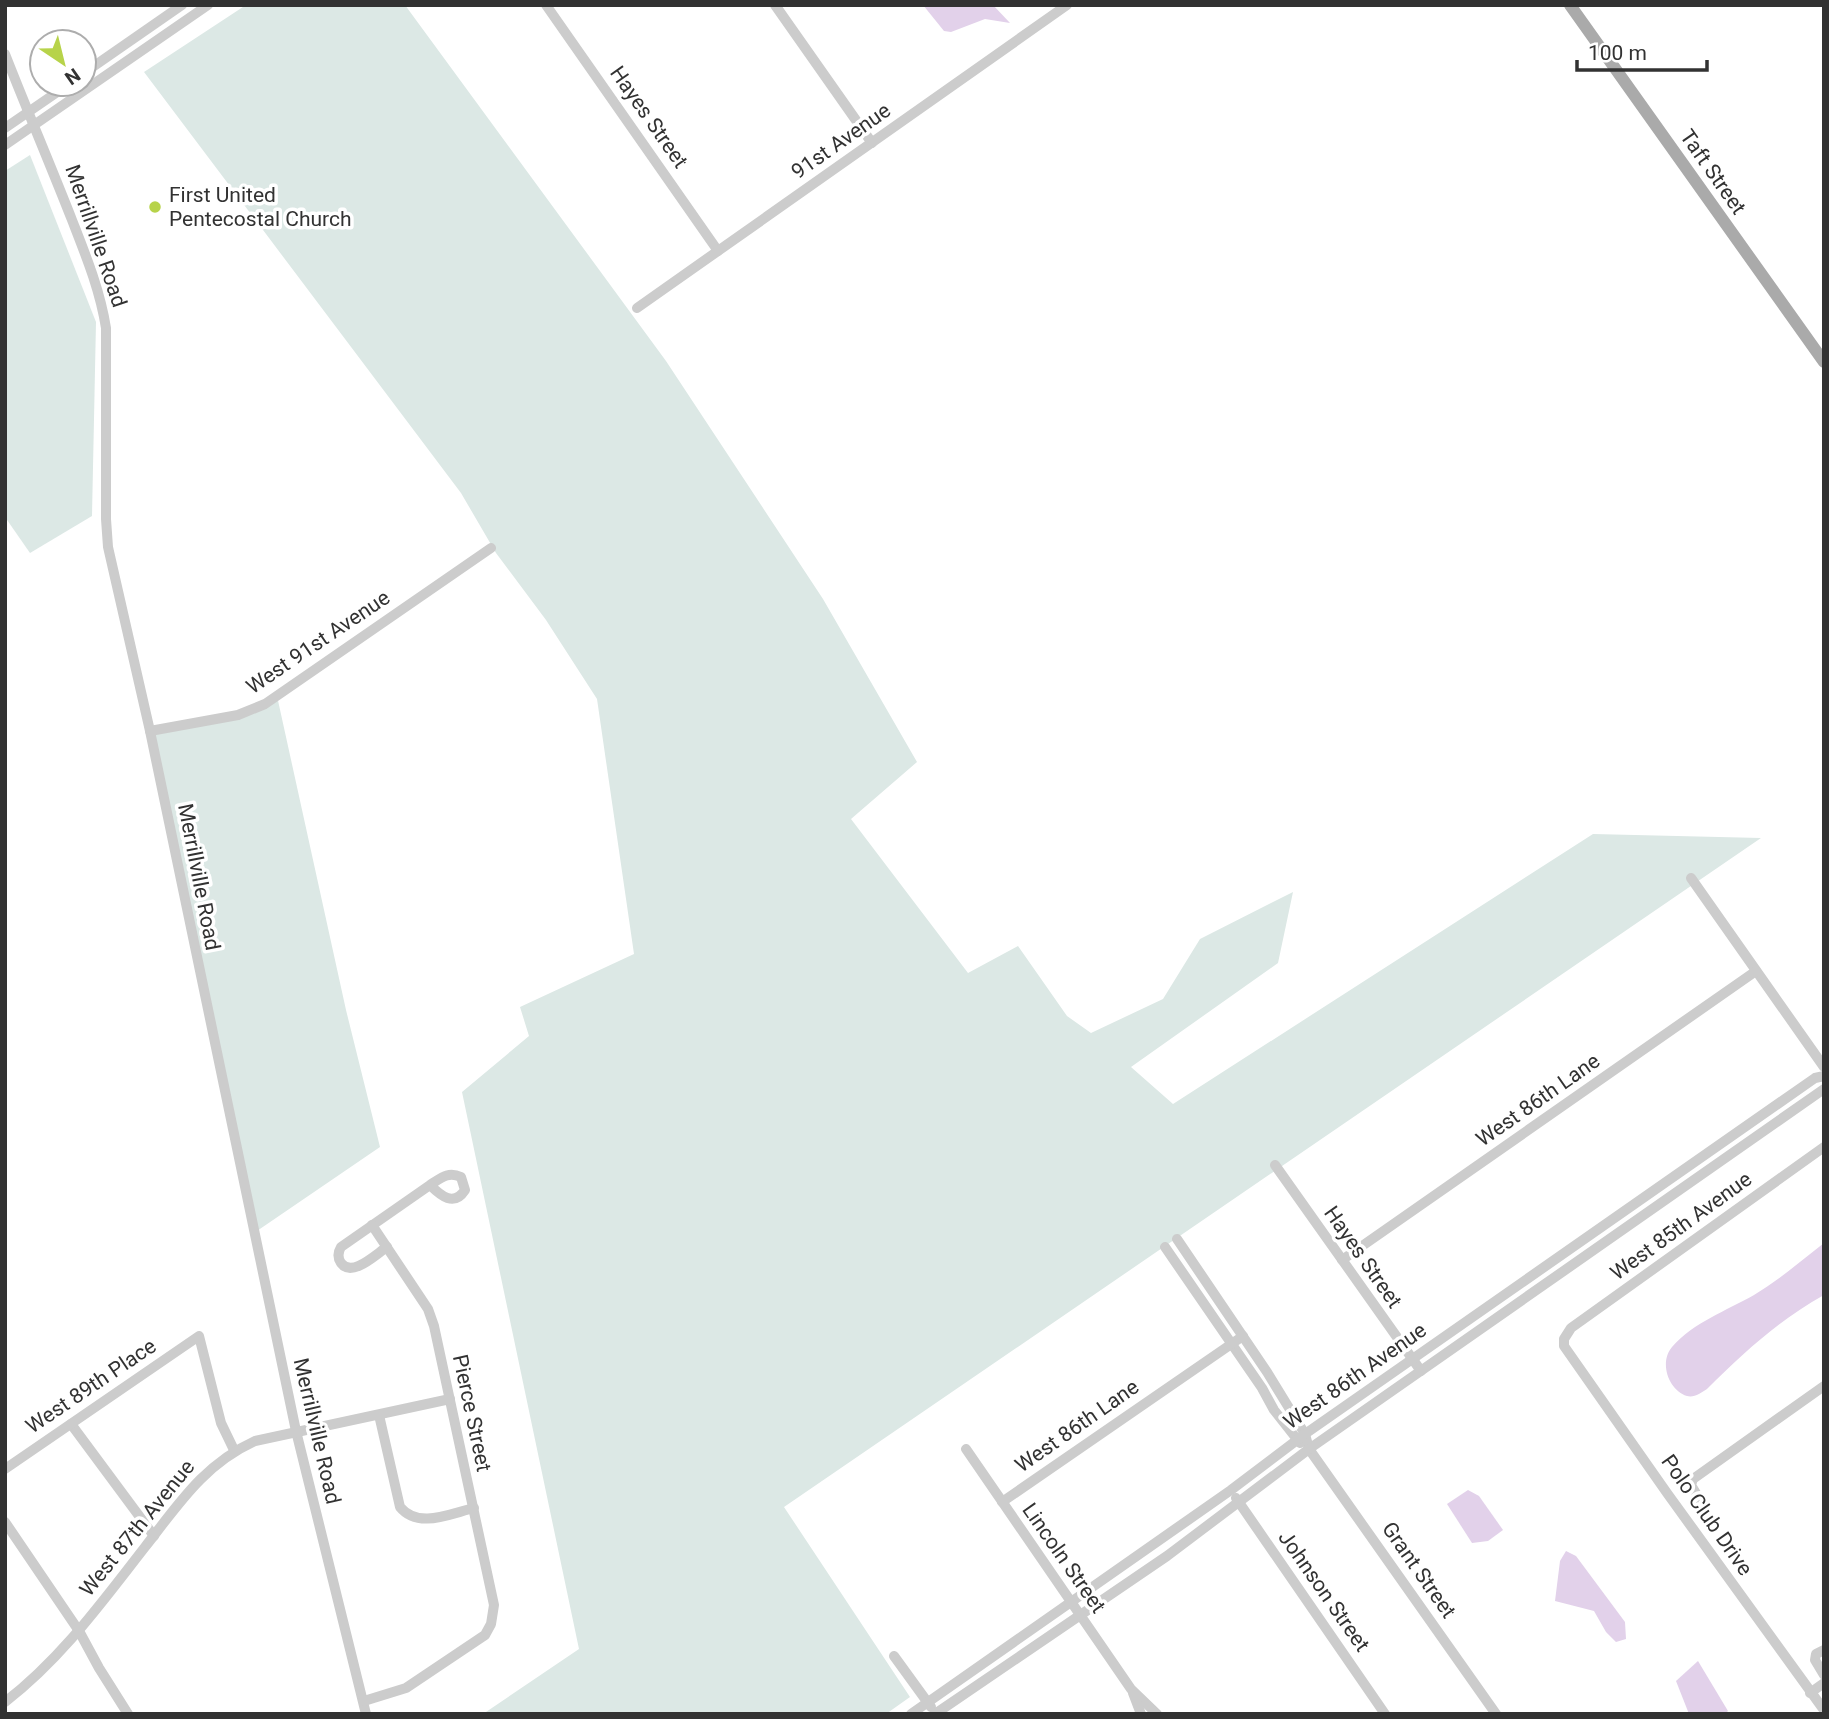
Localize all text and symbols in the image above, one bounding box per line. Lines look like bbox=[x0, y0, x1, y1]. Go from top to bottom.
north arrow bbox=[28, 28, 98, 98]
scale bar bbox=[1577, 28, 1706, 72]
text: 100 m bbox=[1588, 41, 1647, 65]
street label: Hayes Street bbox=[605, 62, 693, 173]
text: N bbox=[60, 63, 85, 90]
street label: 91st Avenue bbox=[787, 98, 895, 184]
street label: Taft Street bbox=[1675, 125, 1751, 219]
street label: Merrillville Road bbox=[60, 162, 132, 310]
place label: First United Pentecostal Church bbox=[169, 183, 352, 231]
marker: First United Pentecostal Church bbox=[147, 199, 163, 215]
street label: West 91st Avenue bbox=[242, 585, 394, 699]
street label: Merrillville Road bbox=[173, 802, 225, 952]
street label: West 86th Lane bbox=[1472, 1049, 1604, 1151]
street label: West 85th Avenue bbox=[1606, 1167, 1756, 1285]
street label: Hayes Street bbox=[1319, 1202, 1407, 1313]
street label: West 86th Avenue bbox=[1279, 1318, 1431, 1434]
street label: West 89th Place bbox=[21, 1334, 161, 1438]
street label: Pierce Street bbox=[448, 1352, 496, 1474]
street label: Merrillville Road bbox=[289, 1356, 345, 1506]
street label: West 86th Lane bbox=[1011, 1375, 1143, 1477]
street label: Polo Club Drive bbox=[1656, 1450, 1758, 1580]
street label: West 87th Avenue bbox=[75, 1455, 199, 1601]
street label: Lincoln Street bbox=[1017, 1499, 1111, 1618]
street label: Grant Street bbox=[1377, 1517, 1461, 1623]
street label: Johnson Street bbox=[1274, 1526, 1375, 1656]

